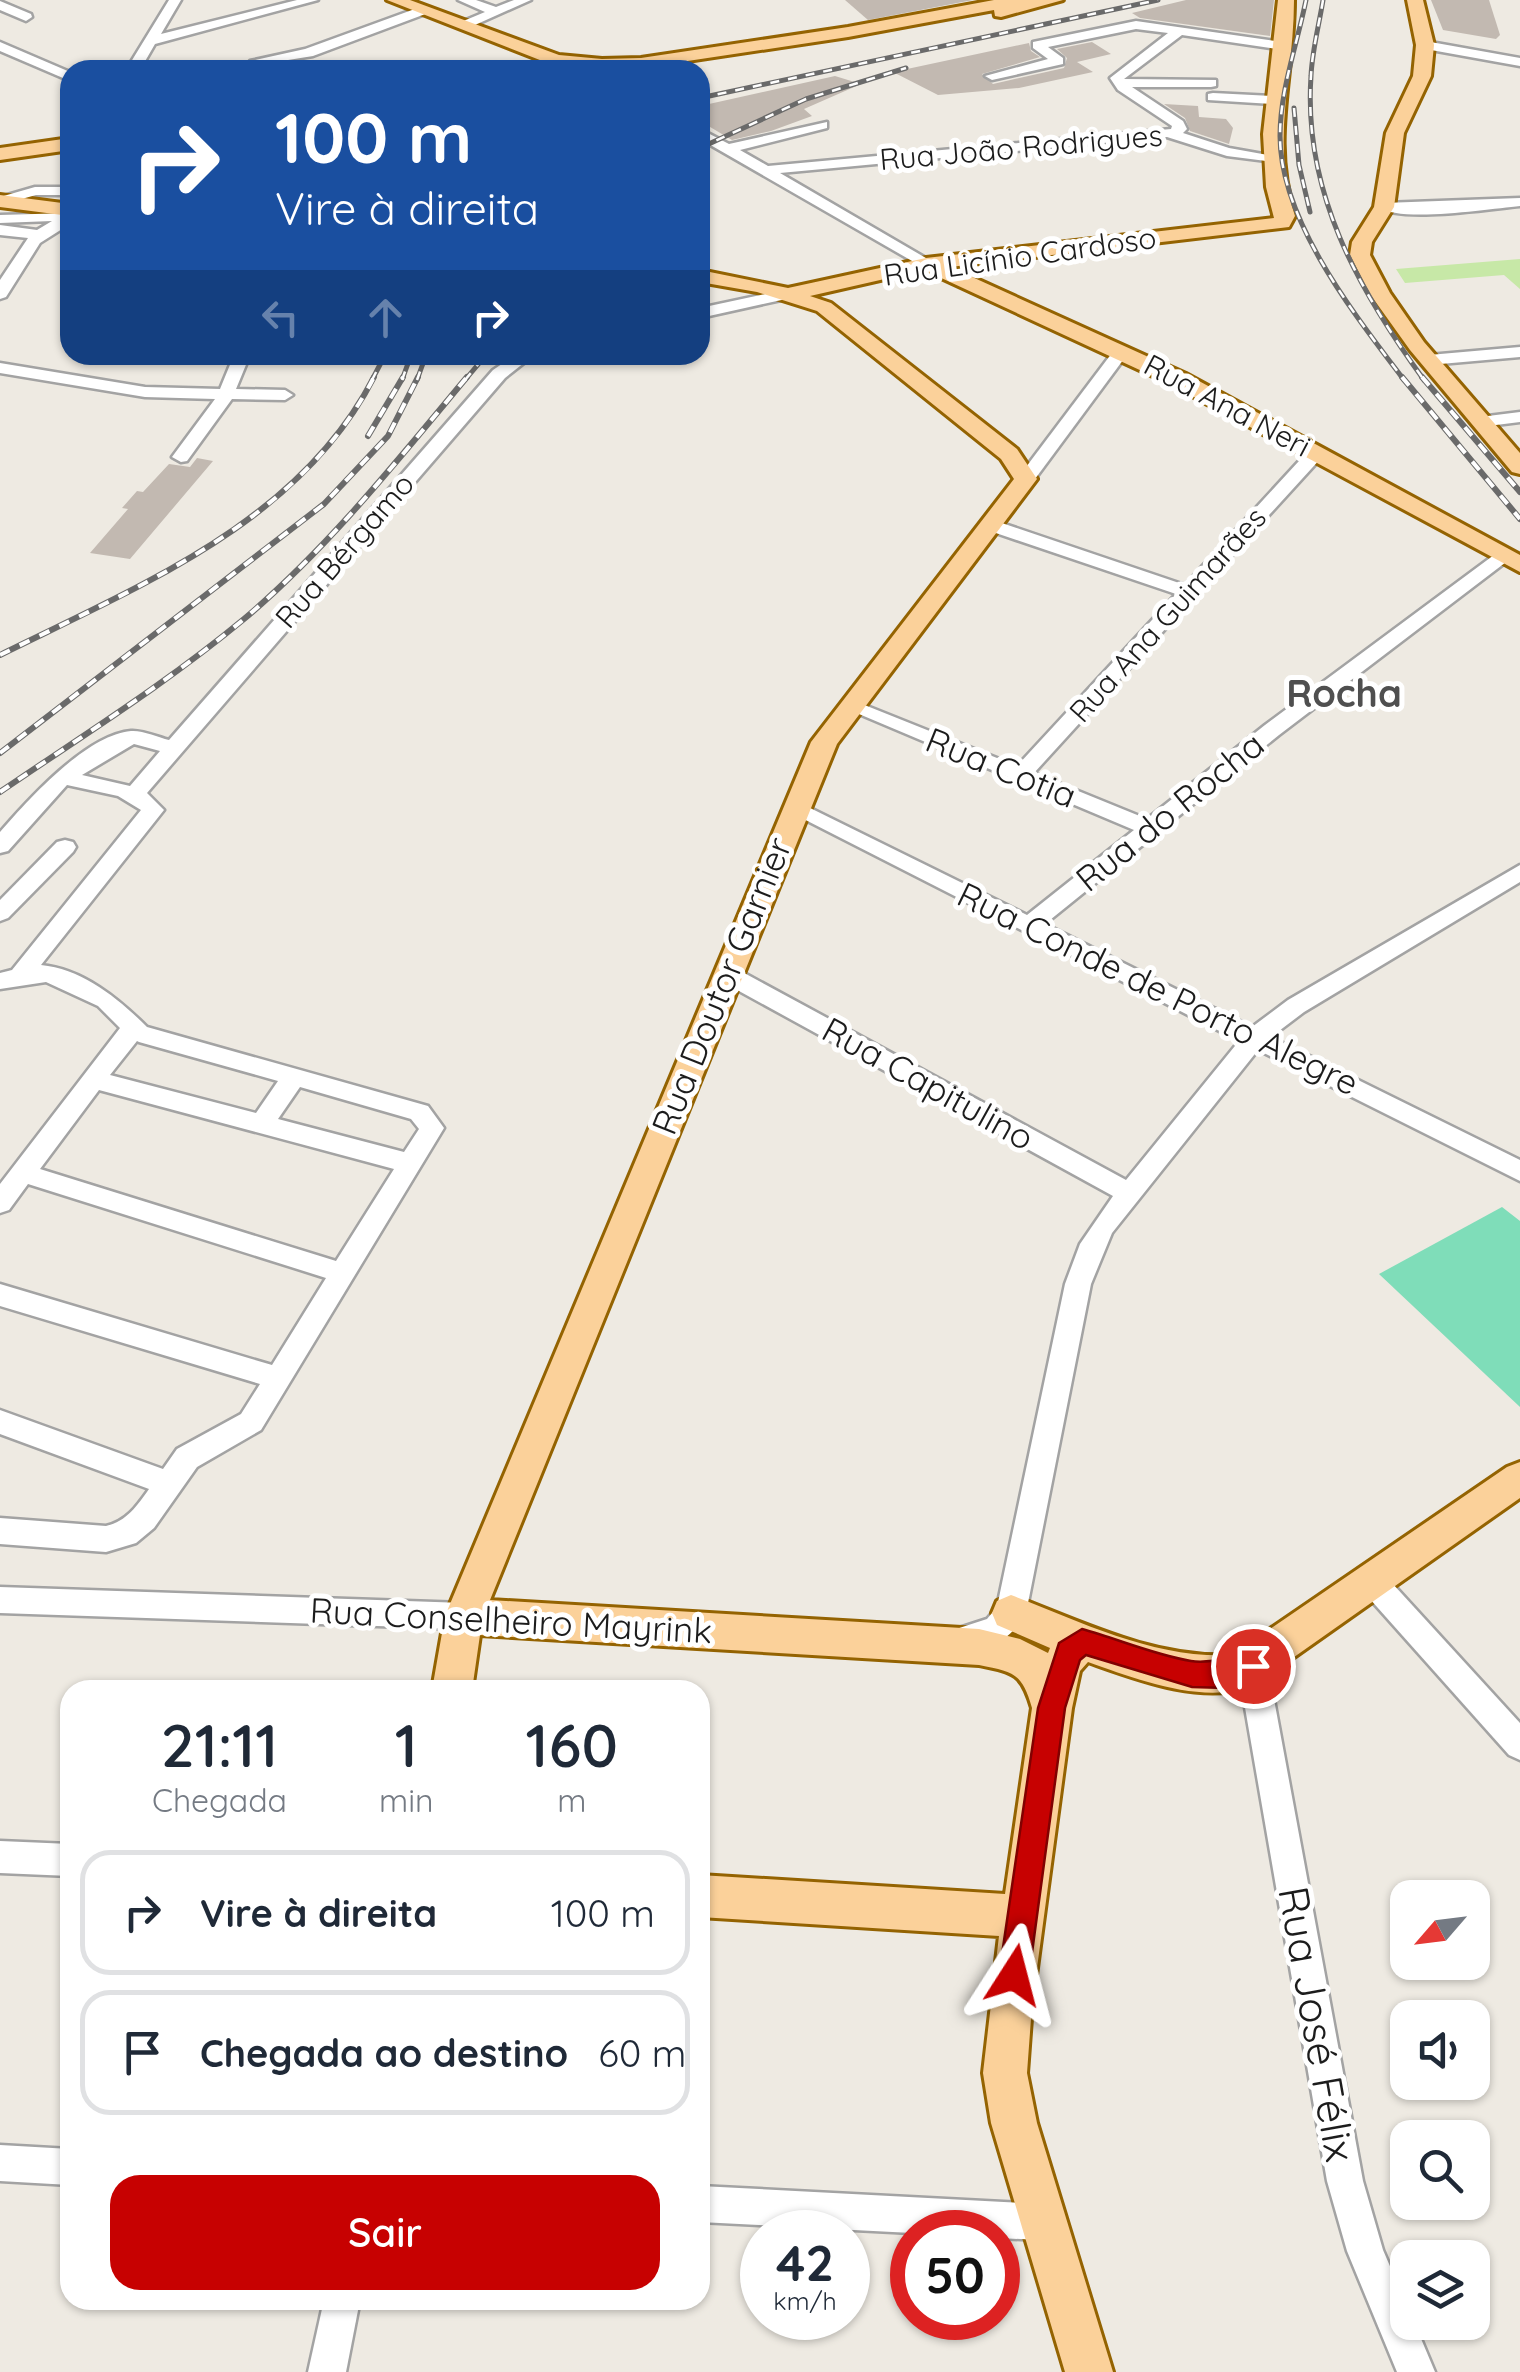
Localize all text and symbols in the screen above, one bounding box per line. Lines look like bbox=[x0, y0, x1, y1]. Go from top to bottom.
text: 100 m bbox=[275, 93, 472, 181]
icon: right bbox=[110, 100, 240, 230]
street label: Rua João Rodrigues bbox=[878, 116, 1164, 178]
text: Vire à direita bbox=[275, 180, 539, 236]
street label: Rua Licínio Cardoso bbox=[881, 218, 1159, 294]
icon: left bbox=[253, 290, 308, 345]
icon: ahead bbox=[358, 290, 413, 345]
icon: right bbox=[463, 290, 518, 345]
street label: Rua Ana Neri bbox=[1138, 345, 1317, 465]
street label: Rua Bérgamo bbox=[267, 465, 422, 636]
street label: Rua Ana Guimarães bbox=[1061, 499, 1274, 730]
district label: Rocha bbox=[1286, 669, 1402, 717]
street label: Rua Cotia bbox=[920, 717, 1083, 817]
street label: Rua do Rocha bbox=[1066, 722, 1272, 900]
street label: Rua Doutor Garnier bbox=[641, 831, 801, 1141]
street label: Rua Conde de Porto Alegre bbox=[951, 872, 1366, 1105]
street label: Rua Capitulino bbox=[815, 1007, 1042, 1159]
street label: Rua Conselheiro Mayrink bbox=[309, 1587, 713, 1653]
pin bbox=[1211, 1624, 1296, 1709]
icon: arrive bbox=[1226, 1639, 1281, 1694]
text: 21:11 bbox=[161, 1707, 278, 1782]
text: 1 bbox=[395, 1707, 418, 1782]
text: 160 bbox=[526, 1707, 618, 1782]
text: Chegada bbox=[152, 1780, 287, 1820]
text: min bbox=[379, 1780, 434, 1820]
text: m bbox=[557, 1780, 586, 1820]
north arrow bbox=[1390, 1880, 1490, 1980]
map controls bbox=[1390, 1880, 1490, 2340]
street label: Rua José Félix bbox=[1267, 1882, 1368, 2166]
icon: right bbox=[115, 1885, 170, 1940]
text: Vire à direita bbox=[200, 1889, 437, 1937]
text: 100 m bbox=[551, 1889, 655, 1937]
position arrow bbox=[962, 1923, 1066, 2027]
button: sound bbox=[1390, 2000, 1490, 2100]
icon: arrive bbox=[115, 2025, 170, 2080]
text: Chegada ao destino bbox=[200, 2029, 568, 2077]
text: 60 m bbox=[598, 2029, 686, 2077]
button: search bbox=[1390, 2120, 1490, 2220]
button: Sair bbox=[110, 2175, 660, 2290]
speed limit sign: 50 bbox=[890, 2210, 1020, 2340]
text: 42 bbox=[776, 2231, 834, 2294]
button: layers bbox=[1390, 2240, 1490, 2340]
text: km/h bbox=[773, 2285, 837, 2316]

